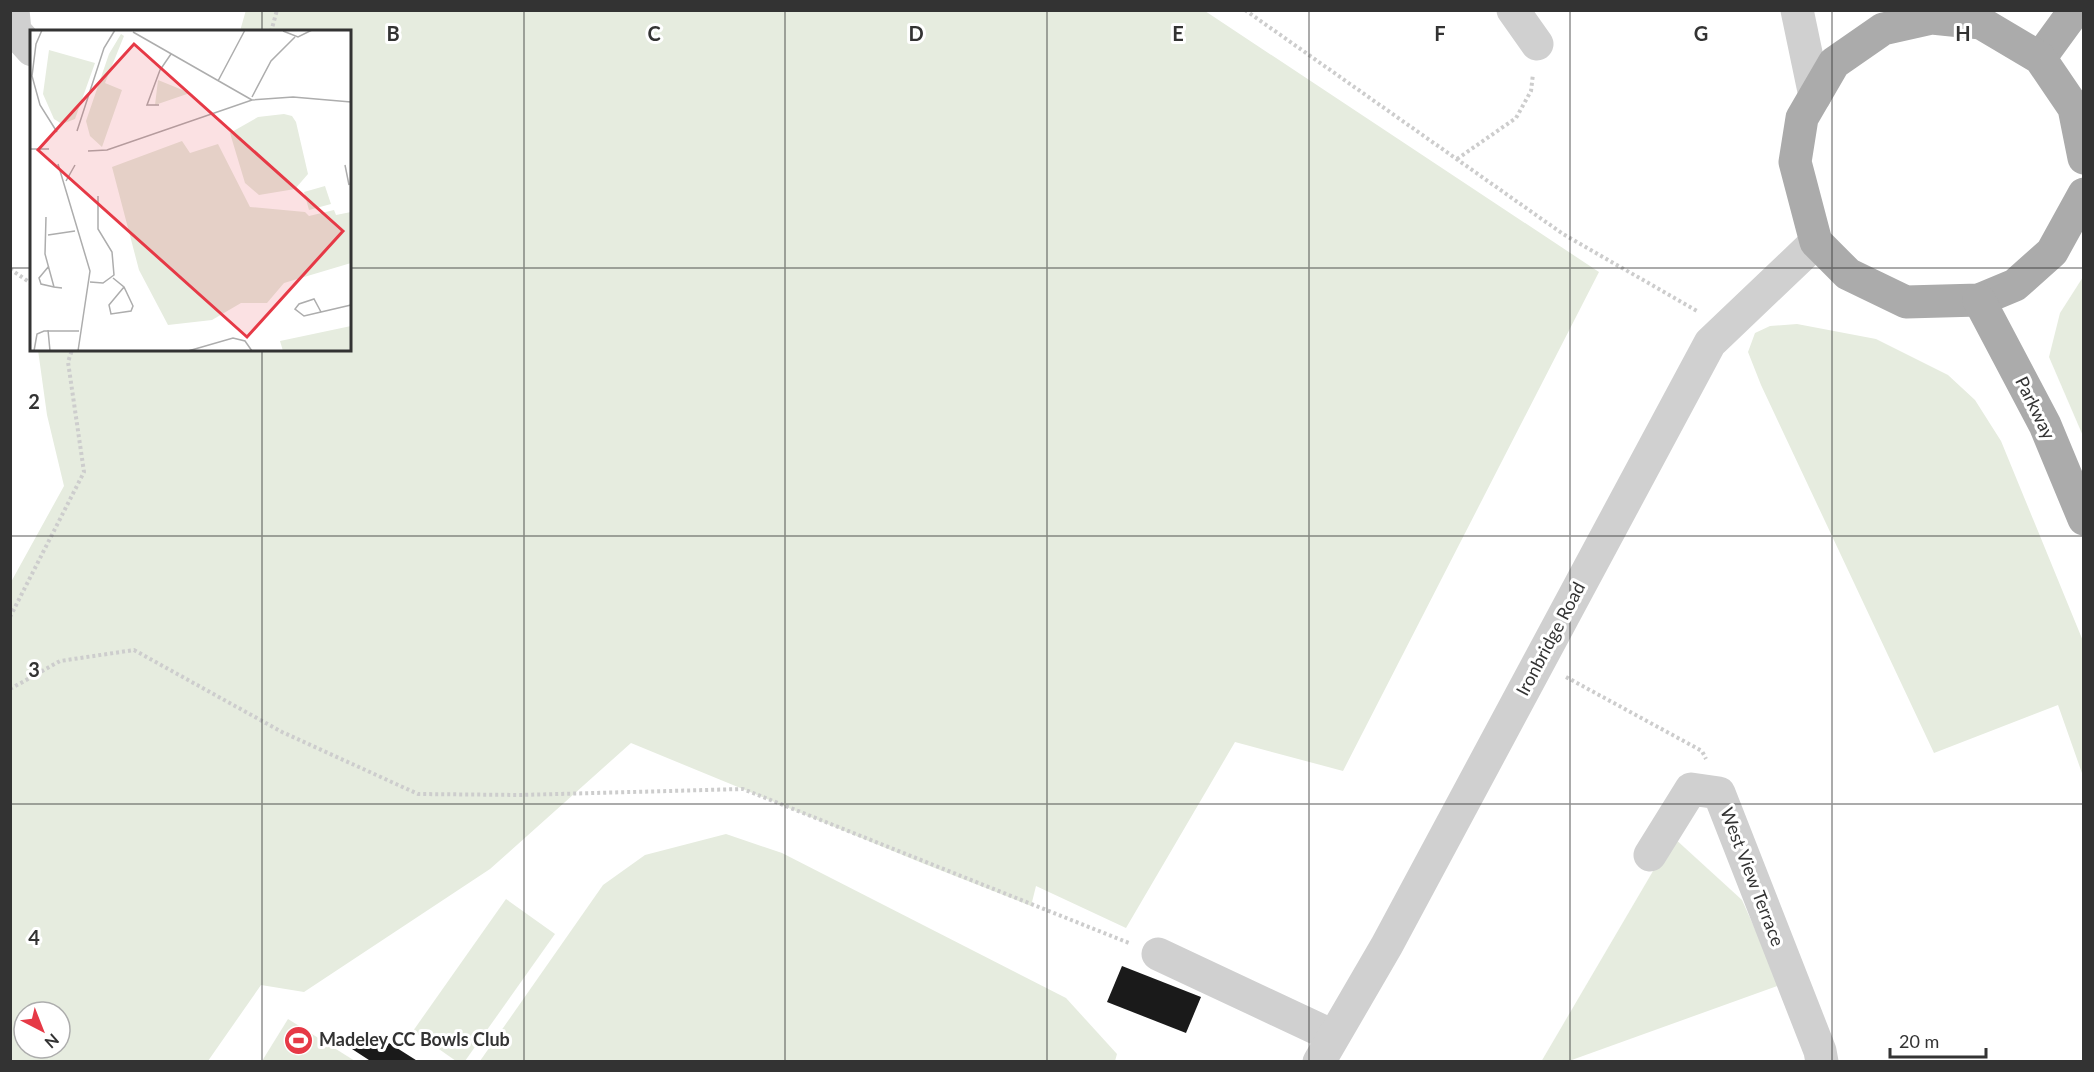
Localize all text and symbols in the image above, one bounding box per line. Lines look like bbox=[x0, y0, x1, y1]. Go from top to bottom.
text: B bbox=[386, 21, 400, 45]
text: C bbox=[647, 21, 661, 45]
text: D bbox=[908, 21, 924, 45]
text: E bbox=[1172, 21, 1184, 45]
text: F bbox=[1434, 21, 1446, 45]
text: G bbox=[1694, 21, 1708, 45]
text: H bbox=[1955, 21, 1971, 45]
inset map bbox=[30, 30, 351, 351]
street label: Parkway bbox=[2011, 373, 2061, 443]
text: 2 bbox=[28, 389, 40, 413]
street label: Ironbridge Road bbox=[1511, 578, 1589, 699]
text: 3 bbox=[28, 657, 40, 681]
street label: West View Terrace bbox=[1716, 804, 1790, 949]
text: 4 bbox=[28, 925, 40, 949]
north arrow bbox=[12, 1000, 72, 1060]
scale bar bbox=[1890, 1021, 1986, 1059]
sports icon: Madeley CC Bowls Club bbox=[282, 1024, 314, 1056]
place label: Madeley CC Bowls Club bbox=[319, 1028, 510, 1050]
text: N bbox=[41, 1030, 63, 1053]
text: 20 m bbox=[1899, 1030, 1939, 1052]

